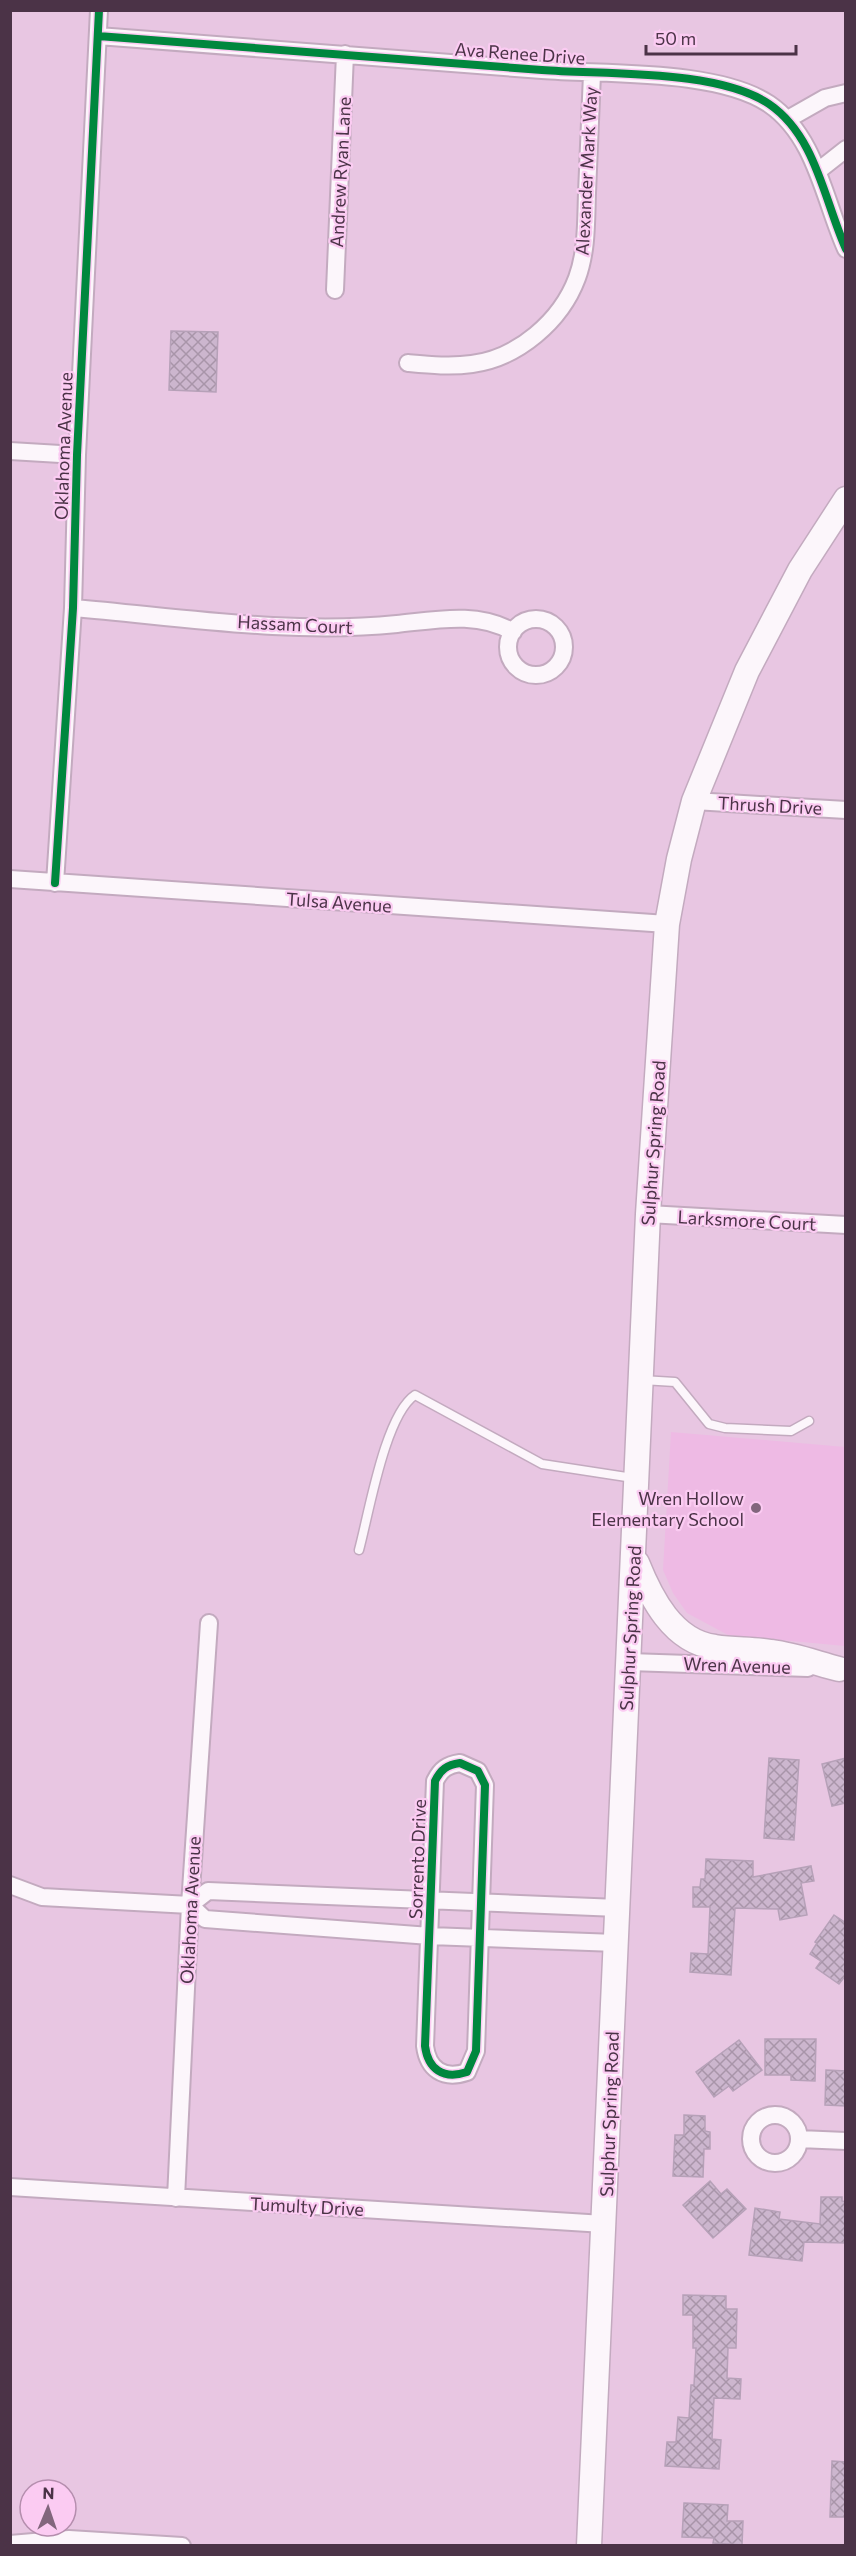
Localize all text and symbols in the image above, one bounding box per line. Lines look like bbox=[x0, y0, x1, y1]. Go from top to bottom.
scale bar bbox=[646, 18, 796, 56]
text: 50 m bbox=[655, 27, 696, 49]
street label: Ava Renee Drive bbox=[454, 37, 586, 69]
street label: Alexander Mark Way bbox=[571, 86, 601, 256]
street label: Andrew Ryan Lane bbox=[325, 96, 355, 248]
street label: Oklahoma Avenue bbox=[49, 372, 77, 520]
street label: Hassam Court bbox=[237, 610, 353, 638]
street label: Thrush Drive bbox=[717, 791, 823, 819]
street label: Tulsa Avenue bbox=[286, 887, 392, 917]
street label: Sulphur Spring Road bbox=[636, 1060, 670, 1226]
street label: Larksmore Court bbox=[677, 1205, 817, 1235]
place label: Wren Hollow Elementary School bbox=[591, 1487, 744, 1530]
marker: Wren Hollow Elementary School bbox=[749, 1501, 763, 1515]
street label: Sulphur Spring Road bbox=[615, 1545, 645, 1711]
street label: Wren Avenue bbox=[683, 1652, 791, 1678]
street label: Sorrento Drive bbox=[404, 1799, 430, 1919]
street label: Oklahoma Avenue bbox=[175, 1835, 205, 1985]
street label: Sulphur Spring Road bbox=[595, 2031, 623, 2197]
street label: Tumulty Drive bbox=[249, 2192, 365, 2220]
north arrow bbox=[18, 2478, 78, 2538]
text: N bbox=[42, 2483, 55, 2502]

